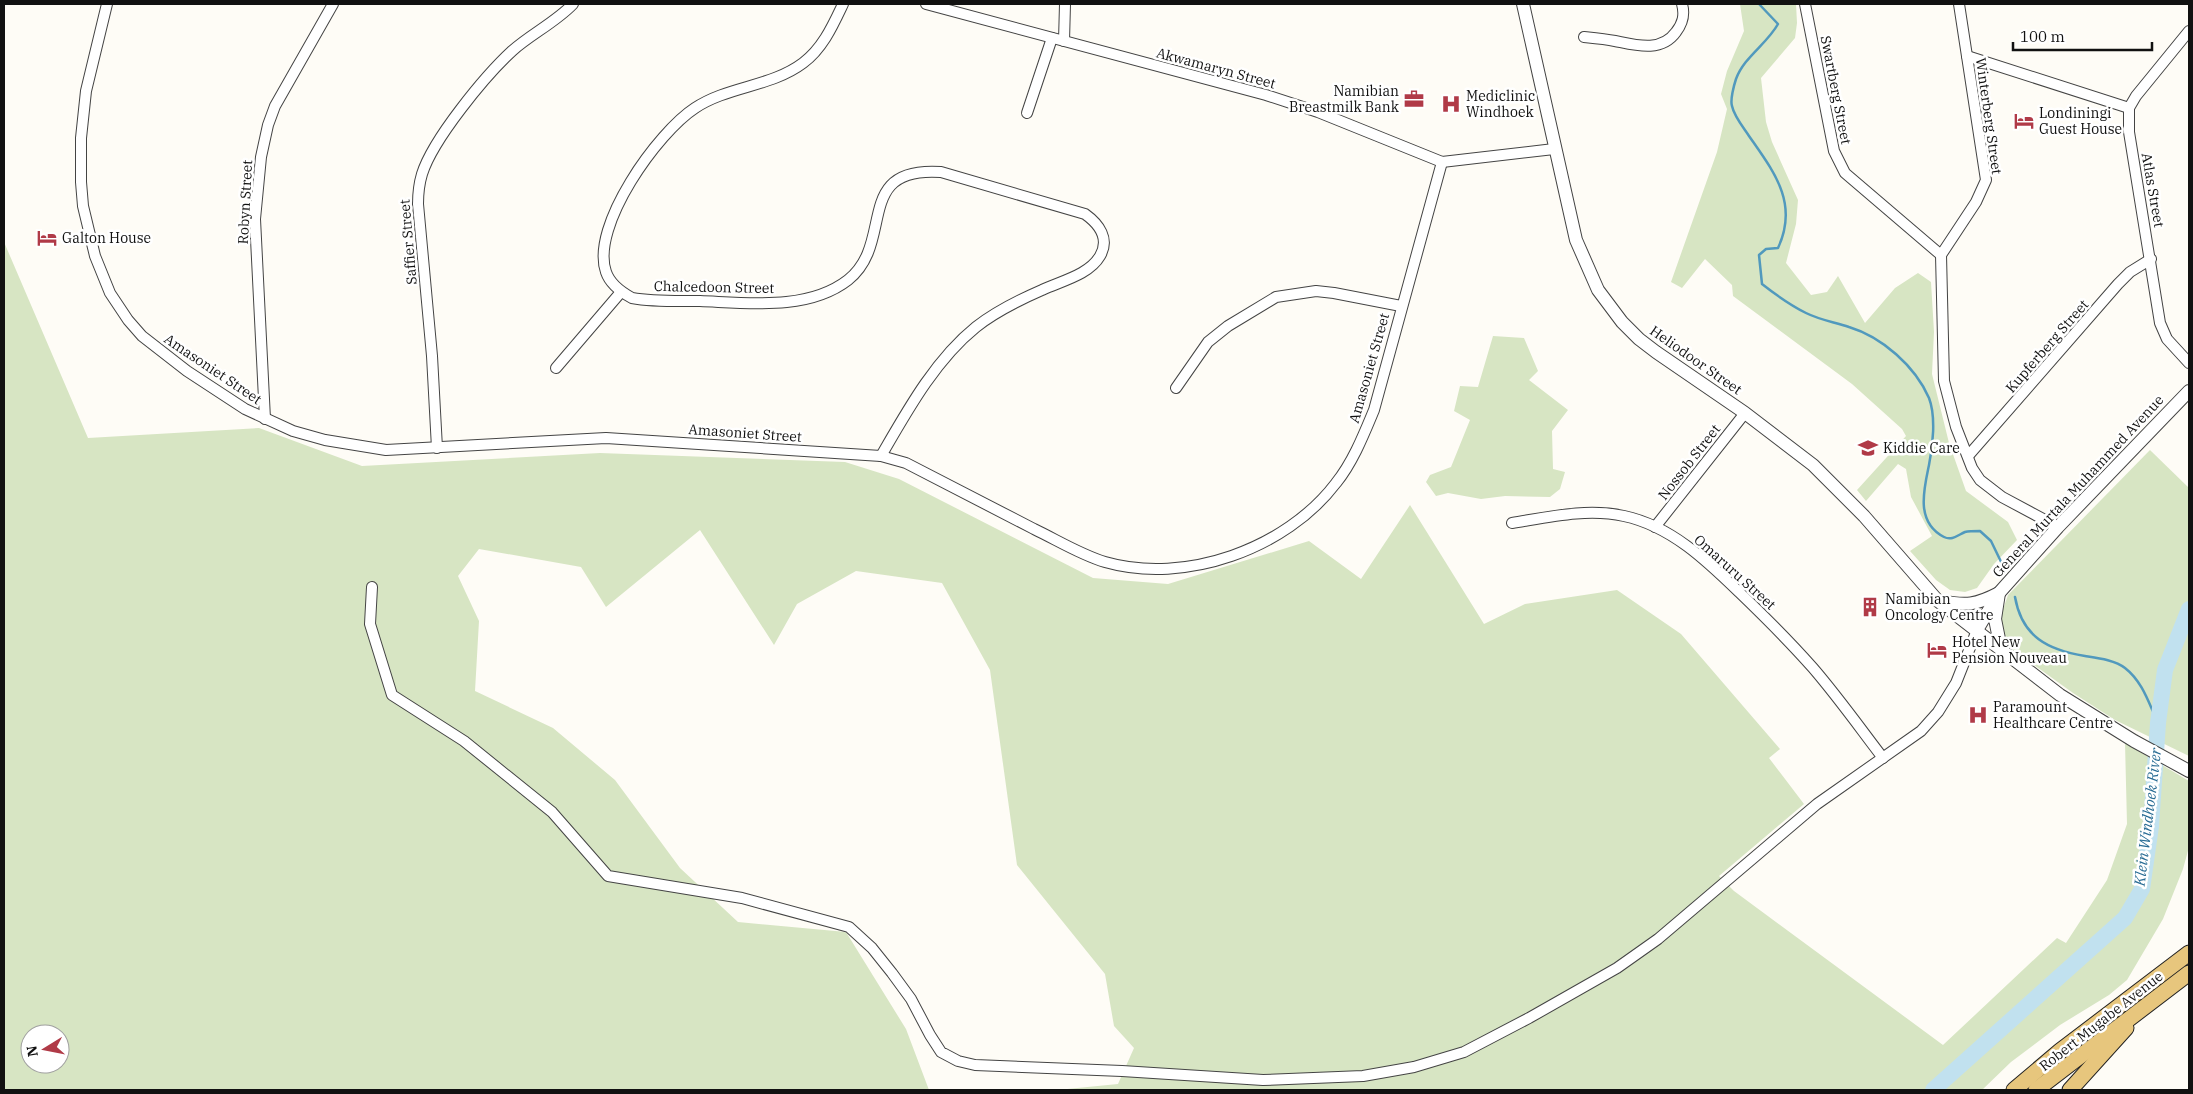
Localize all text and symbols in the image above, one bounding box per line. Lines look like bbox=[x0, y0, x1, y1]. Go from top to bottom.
scale bar bbox=[2013, 20, 2152, 52]
text: 100 m bbox=[2020, 27, 2065, 46]
street label: Swartberg Street bbox=[1817, 34, 1855, 146]
street label: Akwamaryn Street bbox=[1154, 43, 1278, 93]
street label: Winterberg Street bbox=[1972, 56, 2006, 176]
place label: Namibian Breastmilk Bank bbox=[1289, 82, 1400, 116]
place label: Mediclinic Windhoek bbox=[1466, 87, 1535, 121]
office icon: Namibian Breastmilk Bank bbox=[1403, 88, 1425, 110]
hospital icon: Mediclinic Windhoek bbox=[1440, 93, 1462, 115]
place label: Londiningi Guest House bbox=[2039, 104, 2122, 138]
hotel icon: Londiningi Guest House bbox=[2013, 110, 2035, 132]
street label: Atlas Street bbox=[2138, 151, 2168, 229]
street label: Robyn Street bbox=[234, 159, 256, 245]
street label: Saffier Street bbox=[395, 198, 421, 285]
hotel icon: Galton House bbox=[36, 227, 58, 249]
place label: Galton House bbox=[62, 229, 151, 247]
street label: Chalcedoon Street bbox=[654, 277, 774, 297]
street label: Kupferberg Street bbox=[2002, 296, 2092, 396]
street label: Amasoniet Street bbox=[1345, 311, 1393, 425]
street label: Heliodoor Street bbox=[1646, 322, 1746, 398]
street label: Amasoniet Street bbox=[161, 330, 265, 408]
street label: General Murtala Muhammed Avenue bbox=[1989, 391, 2167, 581]
street label: Amasoniet Street bbox=[688, 420, 802, 446]
street label: Nossob Street bbox=[1654, 421, 1724, 503]
school or university icon: Kiddie Care bbox=[1857, 437, 1879, 459]
place label: Kiddie Care bbox=[1883, 439, 1960, 457]
street label: Omaruru Street bbox=[1690, 531, 1780, 613]
place label: Namibian Oncology Centre bbox=[1885, 590, 1994, 624]
building icon: Namibian Oncology Centre bbox=[1859, 596, 1881, 618]
place label: Hotel New Pension Nouveau bbox=[1952, 633, 2067, 667]
hotel icon: Hotel New Pension Nouveau bbox=[1926, 639, 1948, 661]
place label: Paramount Healthcare Centre bbox=[1993, 698, 2113, 732]
hospital icon: Paramount Healthcare Centre bbox=[1967, 704, 1989, 726]
water label: Klein Windhoek River bbox=[2129, 746, 2165, 888]
street label: Robert Mugabe Avenue bbox=[2036, 967, 2166, 1075]
north arrow bbox=[20, 1024, 70, 1074]
text: N bbox=[22, 1044, 42, 1058]

